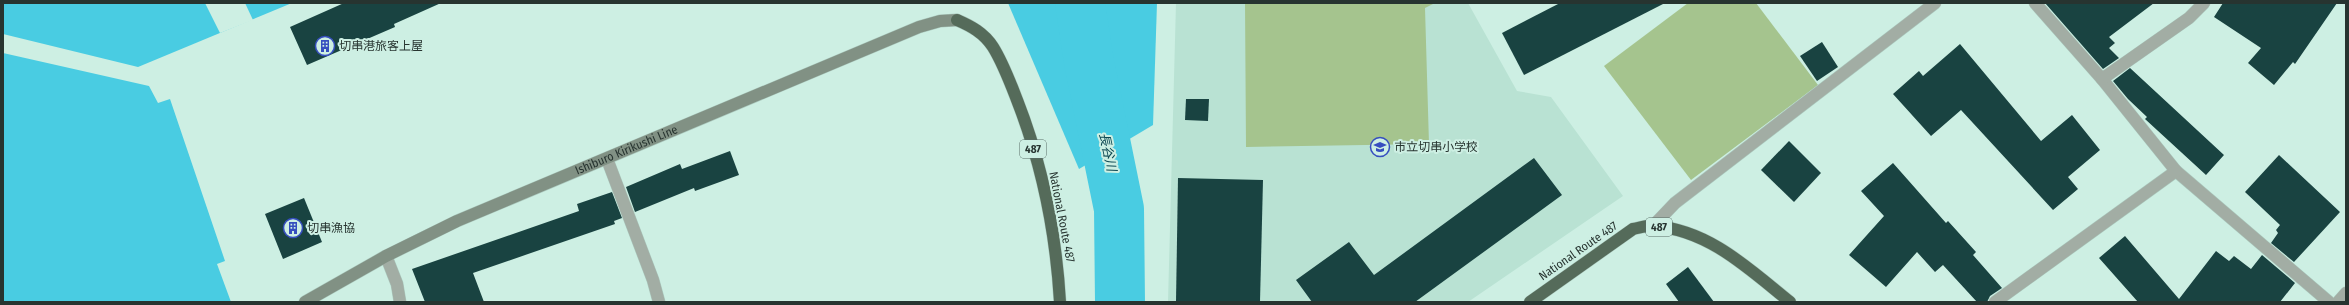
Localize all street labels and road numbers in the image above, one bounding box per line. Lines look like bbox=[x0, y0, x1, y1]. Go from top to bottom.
street label: Ishiburo Kirikushi Line bbox=[573, 122, 680, 178]
road number: 487 bbox=[1020, 140, 1046, 158]
street label: National Route 487 bbox=[1046, 170, 1078, 264]
road number: 487 bbox=[1646, 218, 1672, 236]
street label: National Route 487 bbox=[1536, 219, 1620, 283]

